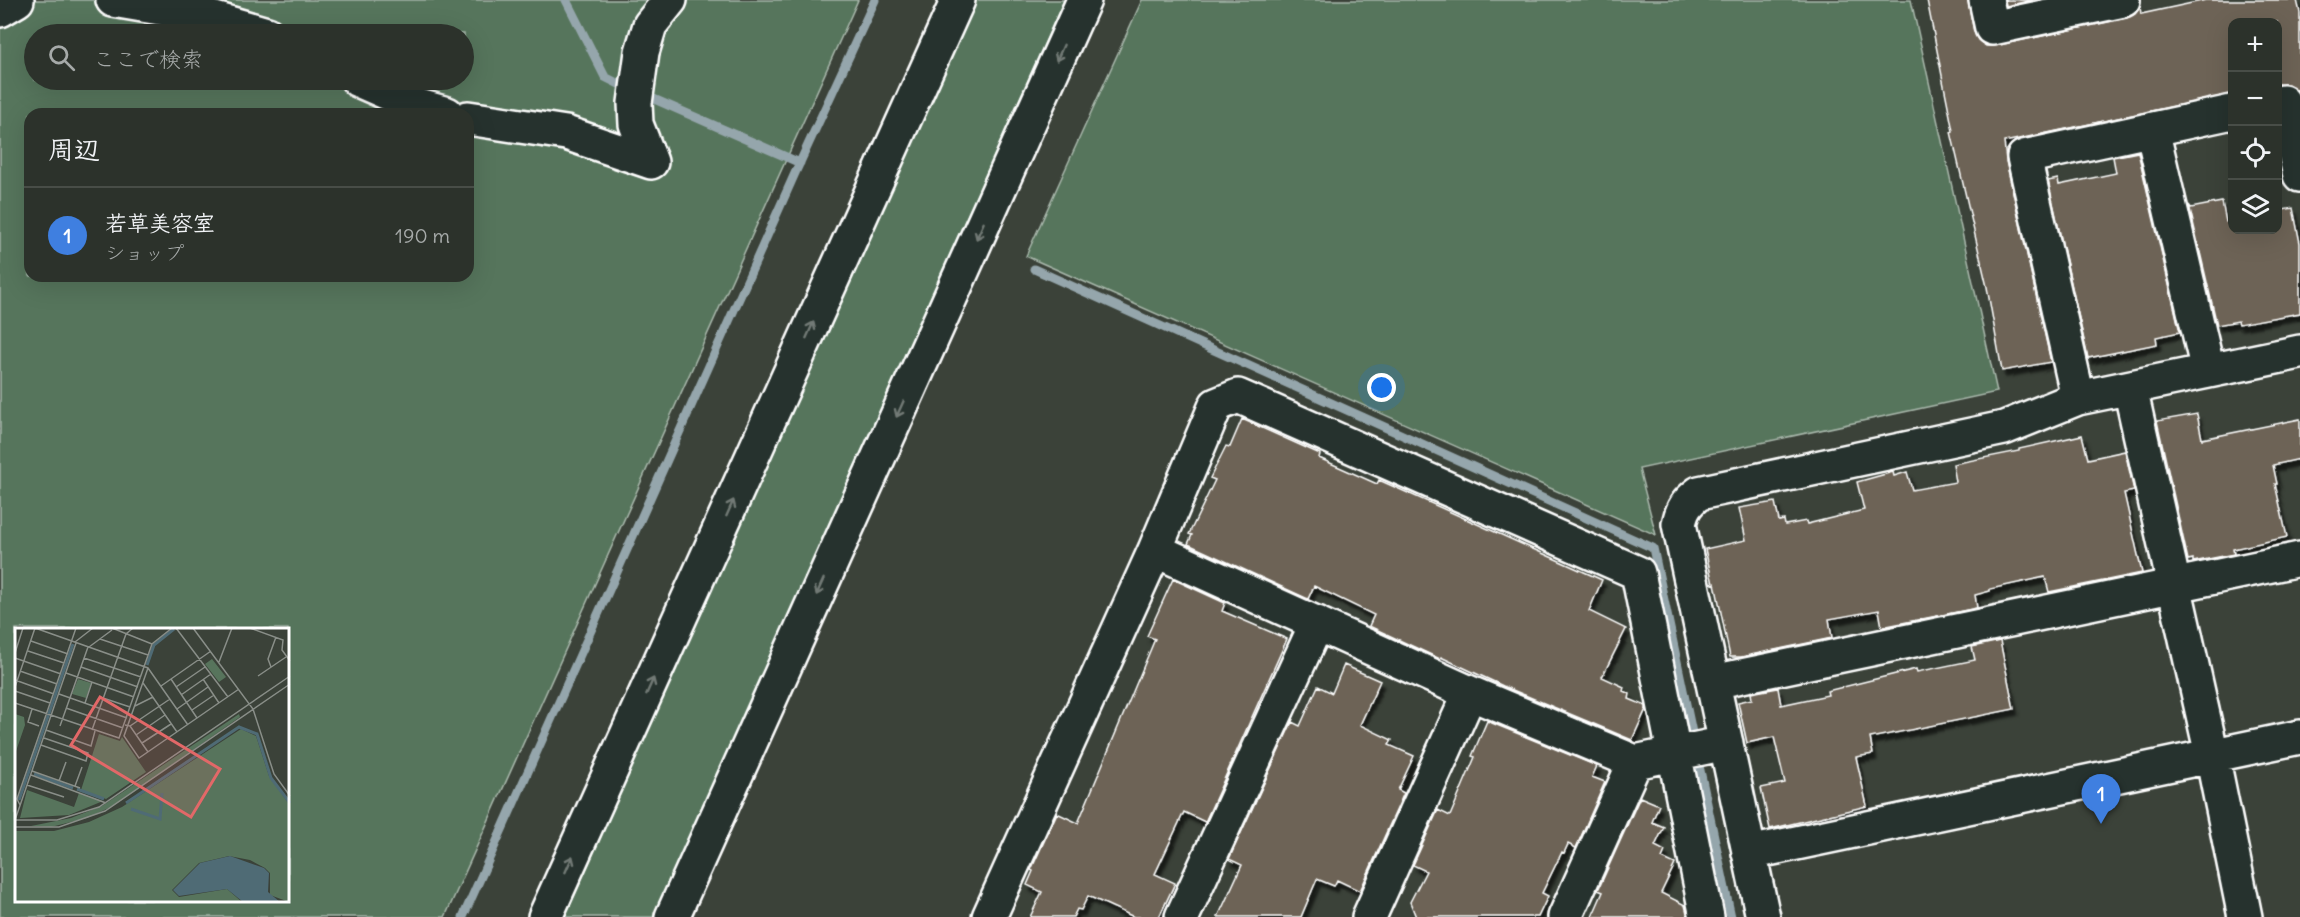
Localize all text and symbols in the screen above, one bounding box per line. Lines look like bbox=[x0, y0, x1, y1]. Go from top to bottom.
map controls bbox=[2228, 18, 2282, 234]
button: + bbox=[2228, 18, 2282, 72]
search box bbox=[24, 24, 474, 90]
icon: search bbox=[45, 41, 78, 74]
one-way arrow bbox=[1054, 44, 1066, 62]
text: ここで検索 bbox=[93, 45, 203, 73]
button: − bbox=[2228, 72, 2282, 126]
button: locate bbox=[2228, 126, 2282, 180]
text: 周辺 bbox=[48, 133, 100, 166]
button: layers bbox=[2228, 180, 2282, 234]
text: 若草美容室 bbox=[105, 209, 215, 237]
one-way arrow bbox=[974, 222, 986, 240]
text: 1 bbox=[64, 223, 71, 248]
text: 190 m bbox=[395, 223, 450, 248]
text: ショップ bbox=[105, 240, 184, 265]
one-way arrow bbox=[804, 322, 816, 340]
your location bbox=[1367, 373, 1396, 402]
one-way arrow bbox=[894, 400, 905, 418]
one-way arrow bbox=[725, 499, 736, 517]
one-way arrow bbox=[814, 577, 826, 595]
inset map bbox=[15, 628, 290, 902]
one-way arrow bbox=[644, 677, 656, 695]
pin: 1 bbox=[2082, 774, 2120, 824]
one-way arrow bbox=[564, 855, 576, 873]

